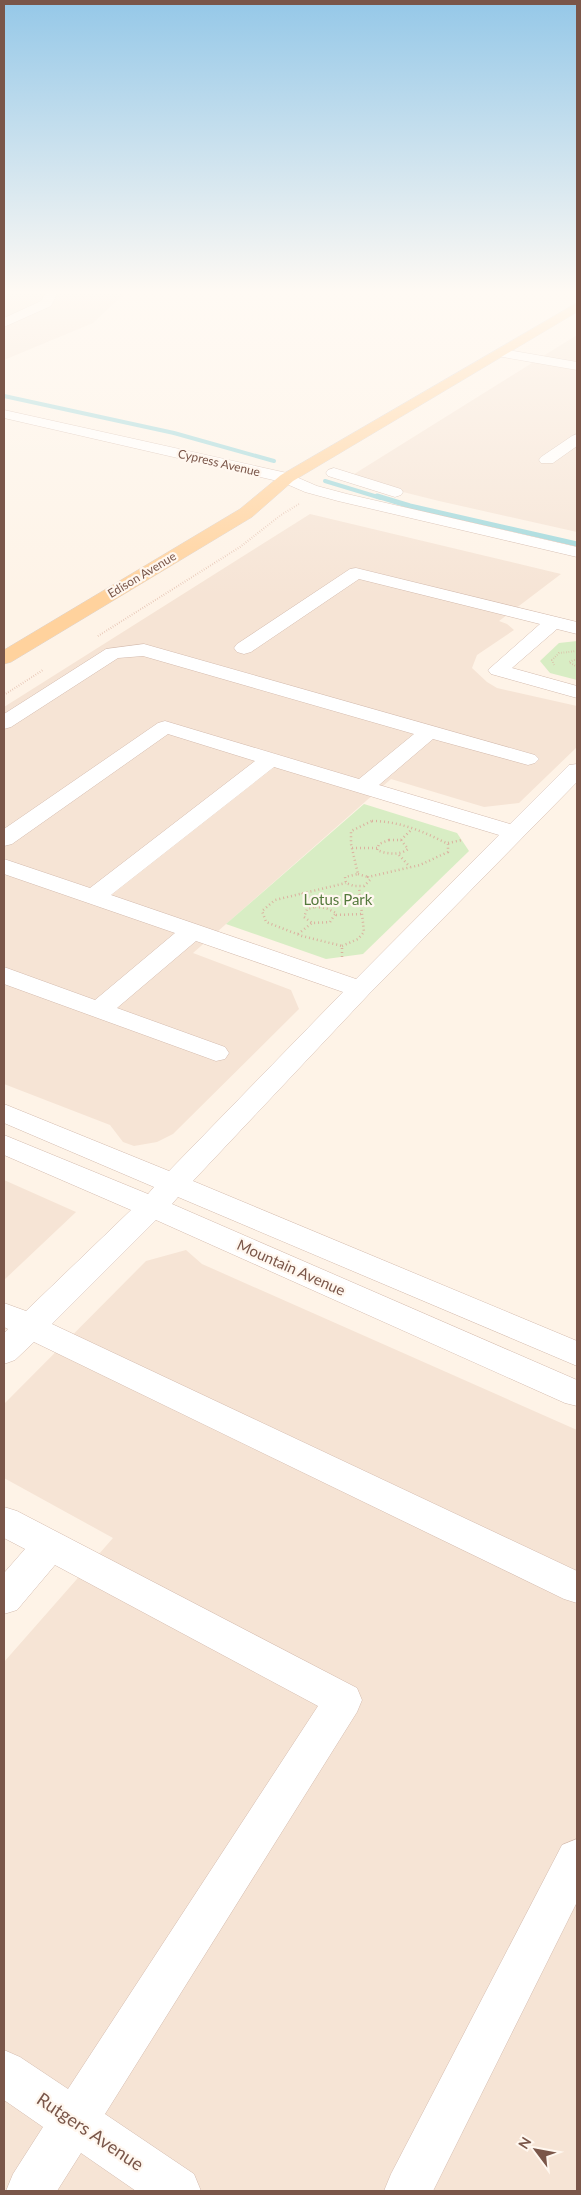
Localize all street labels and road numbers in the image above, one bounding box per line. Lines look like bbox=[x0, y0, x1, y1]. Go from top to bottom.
street label: Cypress Avenue bbox=[177, 446, 262, 479]
street label: Edison Avenue bbox=[105, 548, 179, 601]
street label: Mountain Avenue bbox=[234, 1235, 348, 1299]
street label: Rutgers Avenue bbox=[33, 2087, 148, 2175]

